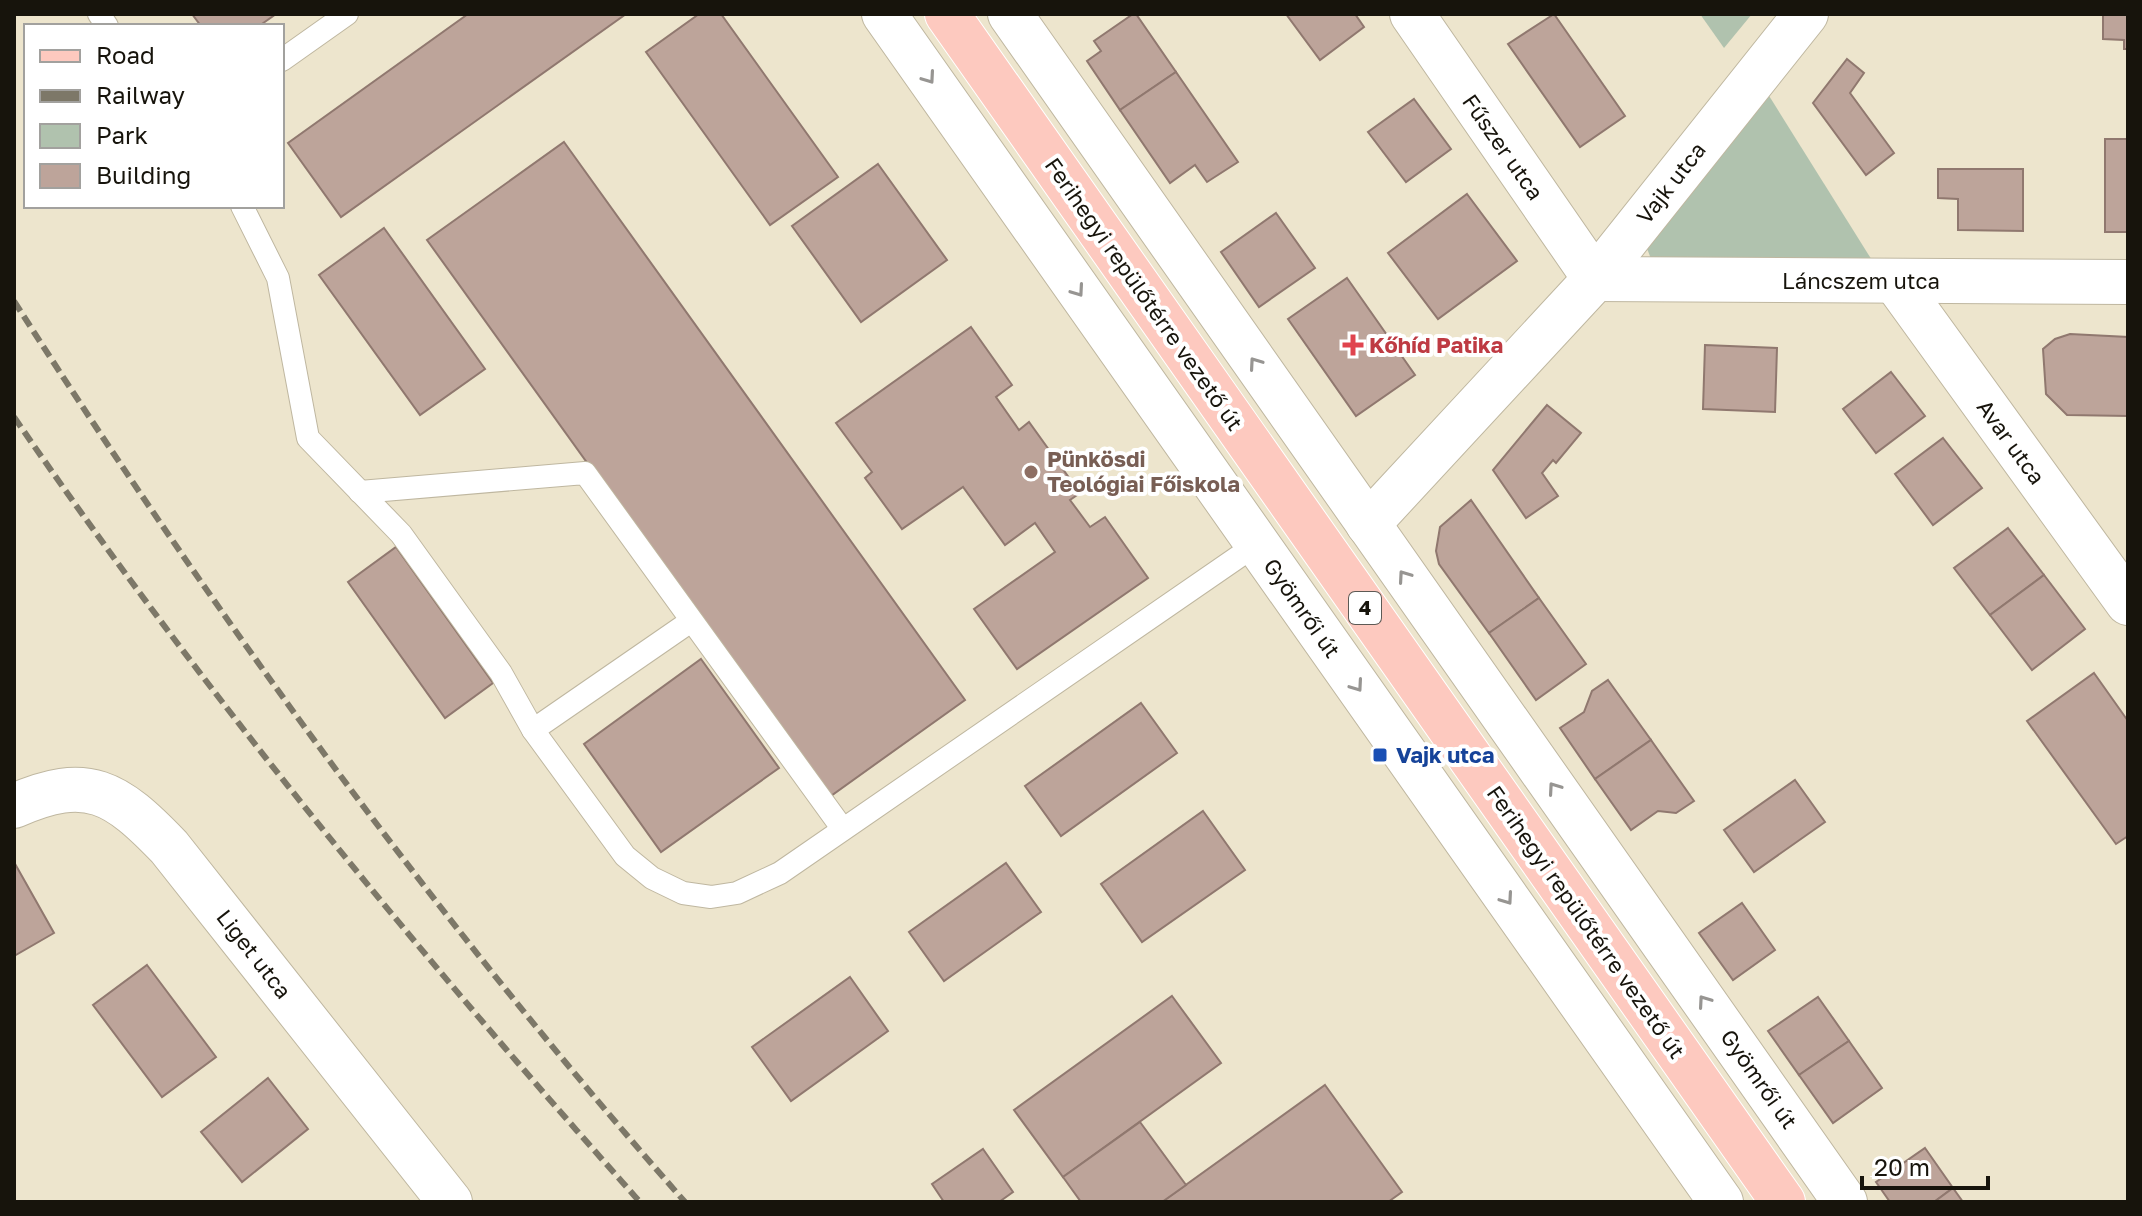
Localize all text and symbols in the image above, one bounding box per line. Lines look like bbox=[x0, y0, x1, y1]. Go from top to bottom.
legend bbox=[24, 24, 284, 208]
text: Road bbox=[96, 40, 155, 69]
one-way arrow bbox=[919, 69, 934, 83]
text: Railway bbox=[96, 80, 185, 109]
street label: Fűszer utca bbox=[1457, 89, 1550, 205]
text: Park bbox=[96, 120, 148, 149]
street label: Vajk utca bbox=[1630, 136, 1711, 229]
street label: Ferihegyi repülőtérre vezető út bbox=[1040, 152, 1249, 435]
text: Building bbox=[96, 160, 191, 189]
street label: Láncszem utca bbox=[1782, 267, 1940, 294]
one-way arrow bbox=[1069, 282, 1083, 296]
place label: Kőhíd Patika bbox=[1369, 331, 1503, 358]
marker: Kőhíd Patika bbox=[1344, 336, 1362, 354]
one-way arrow bbox=[1250, 357, 1265, 371]
street label: Avar utca bbox=[1972, 394, 2051, 489]
place label: Pünkösdi Teológiai Főiskola bbox=[1047, 445, 1240, 497]
marker: Pünkösdi Teológiai Főiskola bbox=[1022, 463, 1040, 481]
street label: Gyömrői út bbox=[1258, 553, 1346, 663]
one-way arrow bbox=[1399, 570, 1414, 584]
road number: 4 bbox=[1349, 592, 1381, 624]
one-way arrow bbox=[1347, 678, 1362, 692]
place label: Vajk utca bbox=[1396, 741, 1495, 768]
marker: Vajk utca bbox=[1371, 746, 1389, 764]
street label: Ferihegyi repülőtérre vezető út bbox=[1482, 780, 1691, 1063]
one-way arrow bbox=[1549, 783, 1564, 797]
one-way arrow bbox=[1497, 890, 1512, 904]
street label: Liget utca bbox=[211, 904, 298, 1004]
one-way arrow bbox=[1699, 995, 1714, 1009]
street label: Gyömrői út bbox=[1715, 1024, 1803, 1134]
scale bar bbox=[1862, 1140, 1988, 1190]
text: 20 m bbox=[1874, 1152, 1930, 1181]

